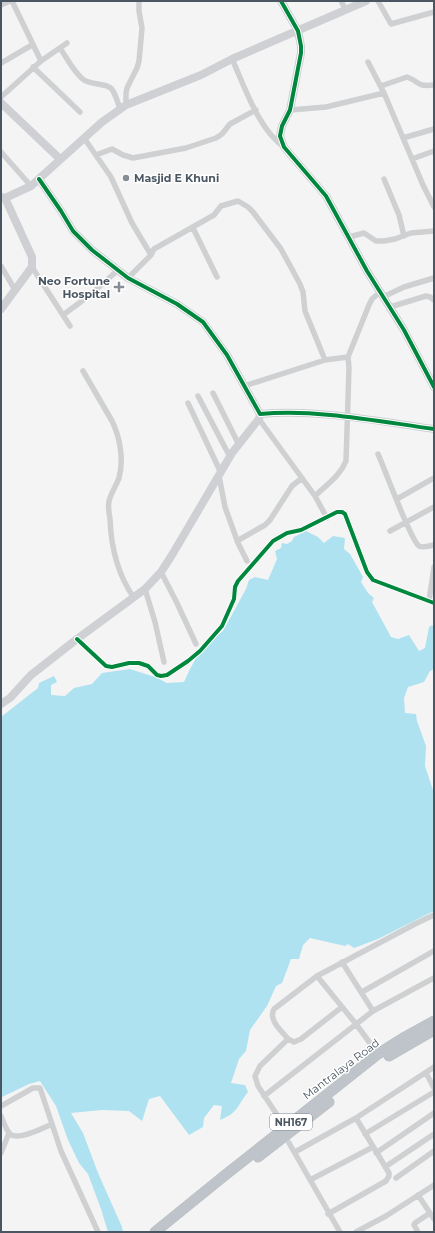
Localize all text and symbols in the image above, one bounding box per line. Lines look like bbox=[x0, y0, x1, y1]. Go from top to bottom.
place label: Masjid E Khuni bbox=[134, 171, 219, 185]
marker: Masjid E Khuni bbox=[121, 173, 131, 183]
place label: Neo Fortune Hospital bbox=[38, 274, 110, 301]
marker: Neo Fortune Hospital bbox=[113, 281, 125, 293]
street label: Mantralaya Road bbox=[300, 1036, 382, 1102]
road number: NH167 bbox=[270, 1114, 312, 1130]

